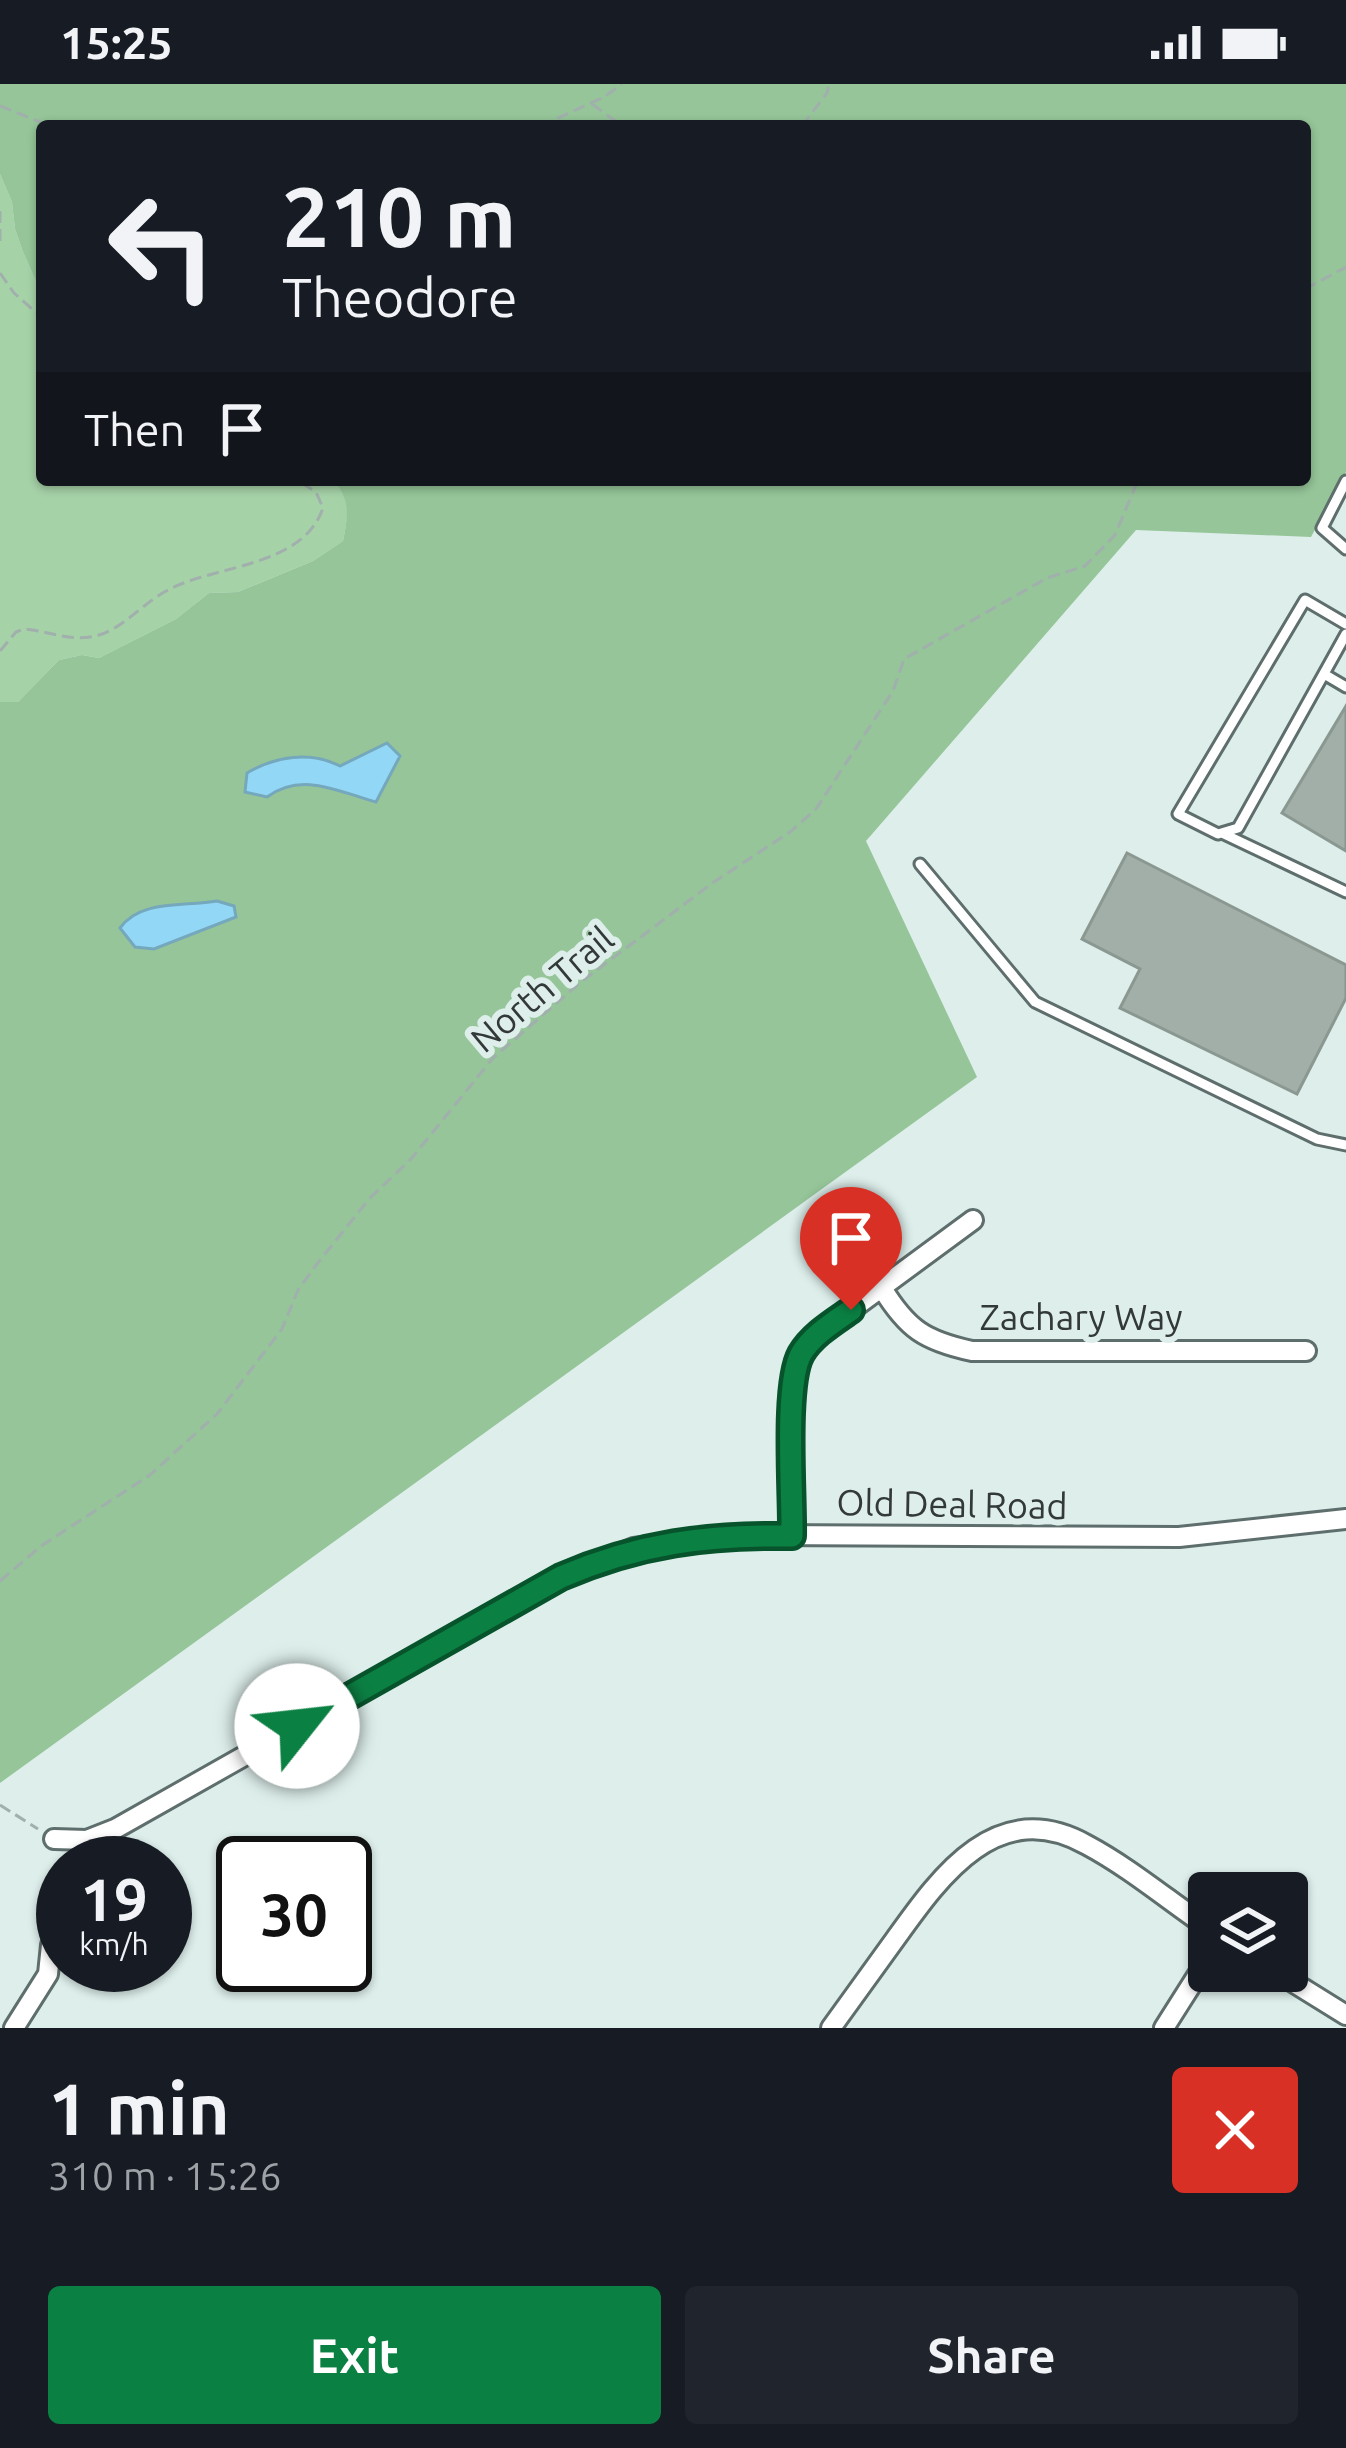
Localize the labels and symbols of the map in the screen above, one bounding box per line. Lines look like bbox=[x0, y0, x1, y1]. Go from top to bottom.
street label: North Trail bbox=[462, 917, 621, 1060]
pin bbox=[800, 1187, 902, 1310]
street label: Zachary Way bbox=[979, 1296, 1183, 1337]
street label: Old Deal Road bbox=[836, 1481, 1068, 1526]
position arrow bbox=[234, 1663, 360, 1789]
speed limit sign: 30 bbox=[216, 1836, 372, 1992]

